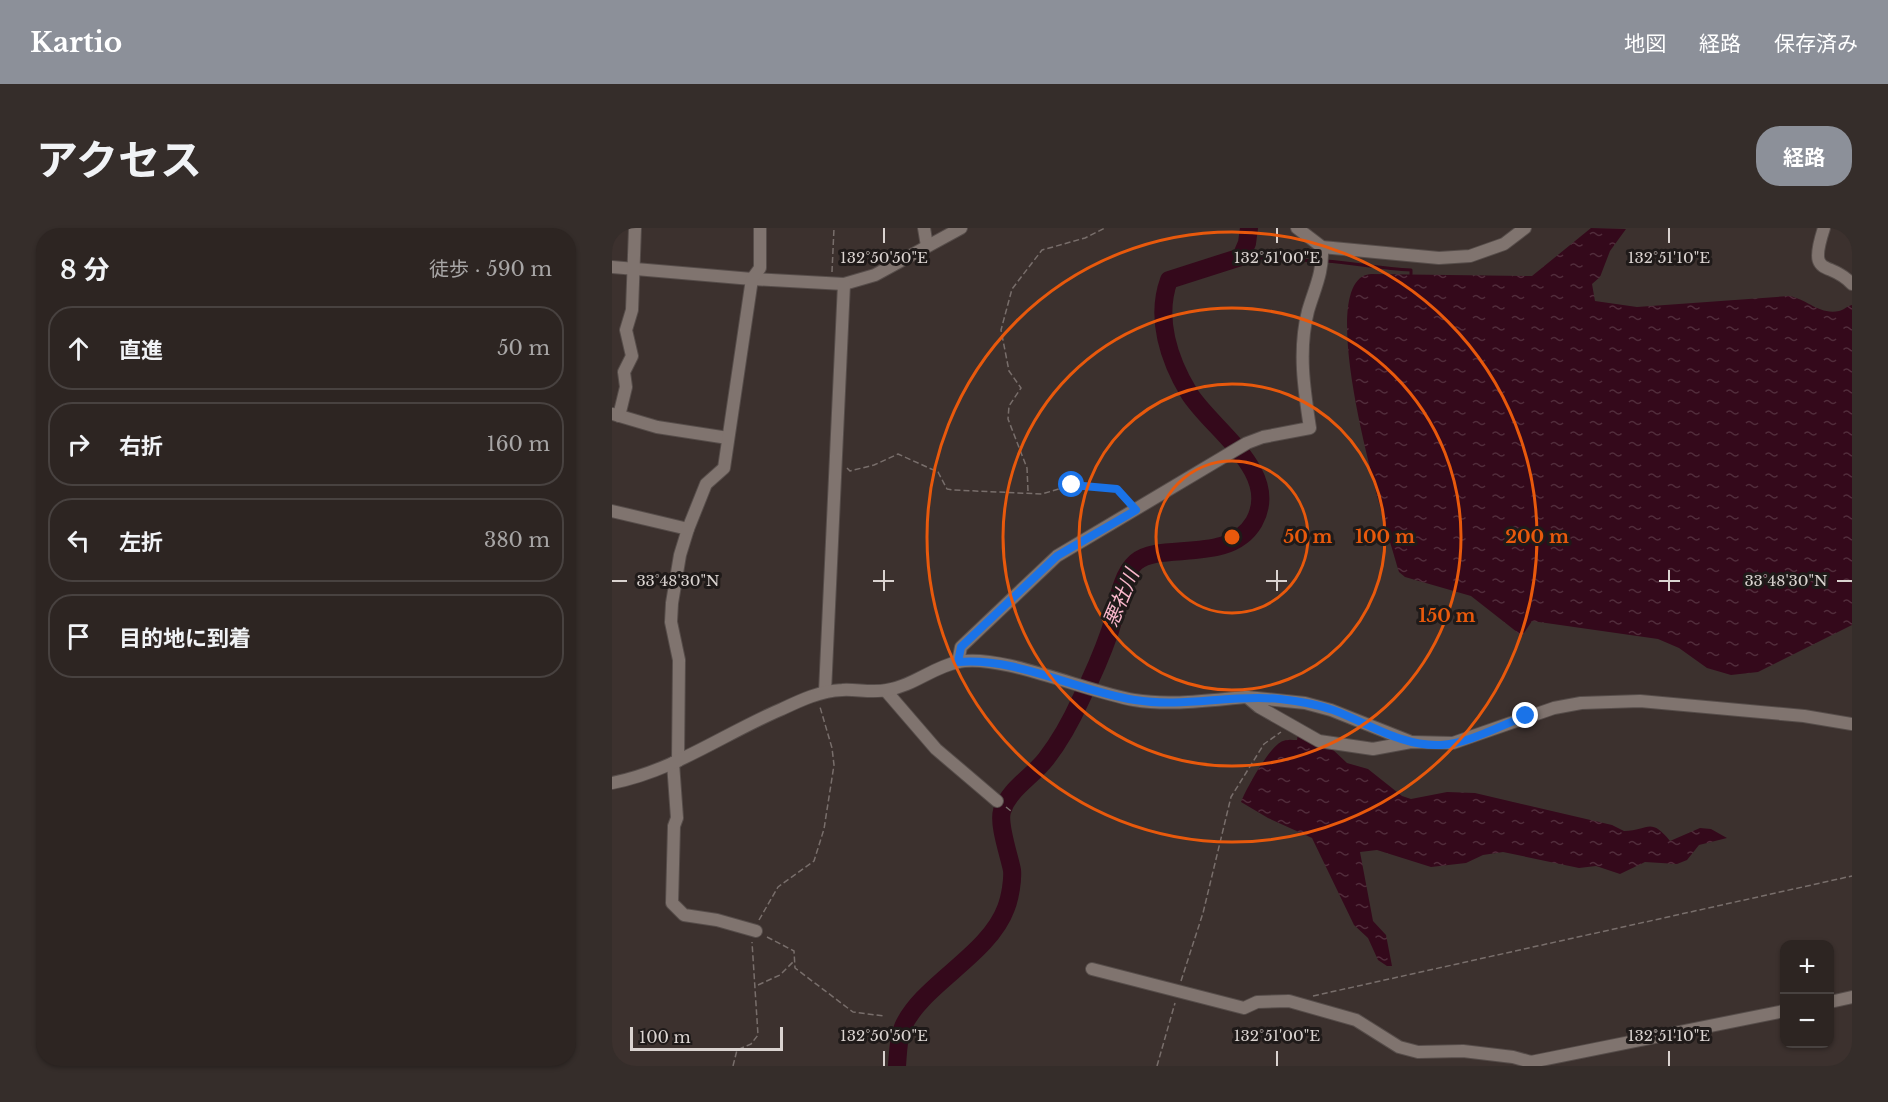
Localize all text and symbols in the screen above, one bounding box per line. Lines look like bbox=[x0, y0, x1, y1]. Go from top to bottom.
text: Kartio bbox=[30, 25, 122, 60]
text: 地図 bbox=[1624, 31, 1666, 57]
text: 経路 bbox=[1699, 31, 1741, 57]
text: 保存済み bbox=[1774, 31, 1858, 57]
button: 経路 bbox=[1756, 126, 1852, 186]
text: アクセス bbox=[36, 134, 202, 186]
text: 132°50'50"E bbox=[840, 248, 928, 267]
text: 132°51'00"E bbox=[1234, 248, 1320, 267]
text: 132°51'10"E bbox=[1628, 248, 1710, 267]
text: 8 分 bbox=[60, 254, 109, 286]
text: 徒歩 · 590 m bbox=[429, 257, 552, 281]
icon: ahead bbox=[62, 332, 95, 365]
text: 50 m bbox=[497, 336, 550, 360]
text: 直進 bbox=[119, 337, 163, 364]
icon: right bbox=[62, 428, 95, 461]
text: 160 m bbox=[487, 432, 550, 456]
text: 右折 bbox=[119, 433, 163, 460]
route start bbox=[1058, 471, 1084, 497]
icon: left bbox=[62, 524, 95, 557]
text: 50 m bbox=[1284, 526, 1333, 548]
text: 100 m bbox=[1355, 526, 1415, 548]
text: 200 m bbox=[1505, 526, 1569, 548]
centre of rings bbox=[1222, 527, 1242, 547]
text: 380 m bbox=[484, 528, 550, 552]
text: 左折 bbox=[119, 529, 163, 556]
water label: 悪社川 bbox=[1098, 564, 1145, 630]
text: 33°48'30"N bbox=[636, 571, 720, 590]
text: 33°48'30"N bbox=[1744, 571, 1828, 590]
text: 150 m bbox=[1419, 605, 1476, 627]
icon: arrive bbox=[62, 620, 95, 653]
text: 目的地に到着 bbox=[119, 625, 251, 652]
route end bbox=[1512, 702, 1538, 728]
map controls bbox=[1780, 940, 1834, 1048]
button: + bbox=[1780, 940, 1834, 994]
button: − bbox=[1780, 994, 1834, 1048]
scale bar bbox=[630, 1024, 783, 1052]
text: 132°50'50"E bbox=[840, 1026, 928, 1045]
text: 132°51'00"E bbox=[1234, 1026, 1320, 1045]
text: 132°51'10"E bbox=[1628, 1026, 1710, 1045]
text: 100 m bbox=[639, 1027, 691, 1047]

